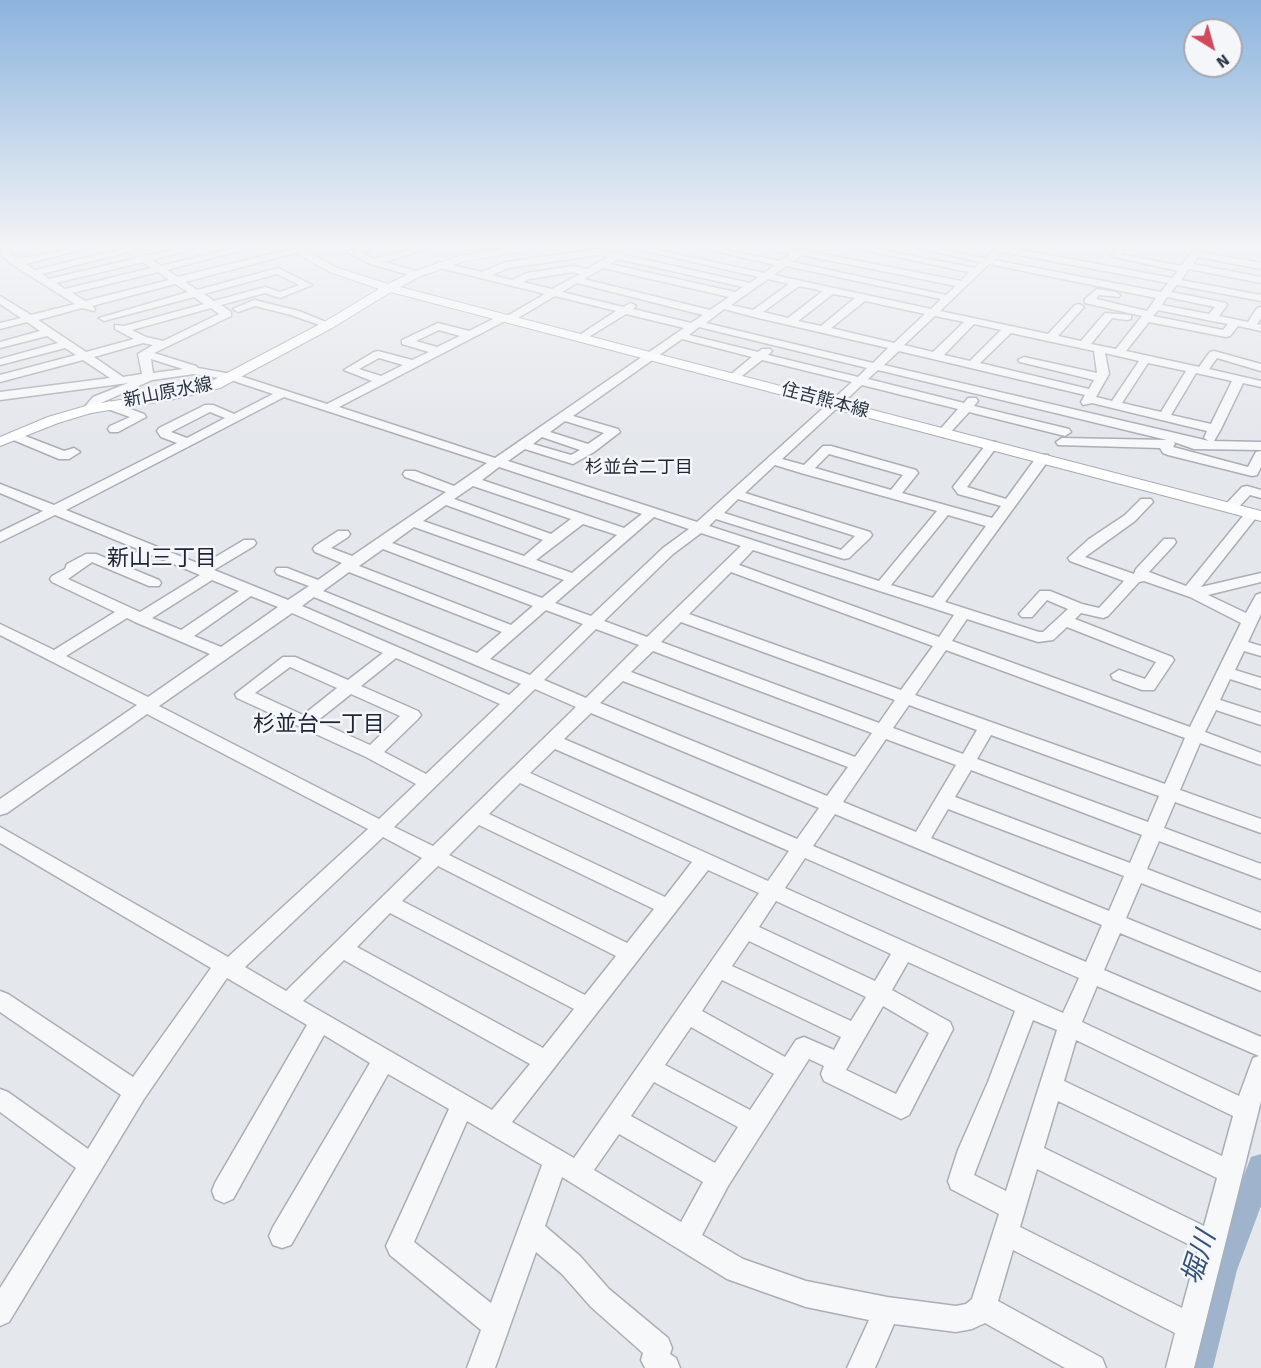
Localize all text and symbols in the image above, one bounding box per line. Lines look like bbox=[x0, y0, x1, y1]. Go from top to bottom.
north arrow bbox=[1183, 18, 1243, 78]
text: N bbox=[1212, 49, 1233, 72]
street label: 新山原水線 bbox=[122, 374, 214, 412]
street label: 住吉熊本線 bbox=[779, 379, 871, 423]
district label: 杉並台二丁目 bbox=[585, 457, 693, 479]
district label: 新山三丁目 bbox=[107, 546, 217, 572]
district label: 杉並台一丁目 bbox=[253, 712, 385, 738]
water label: 堀川 bbox=[1176, 1227, 1224, 1289]

